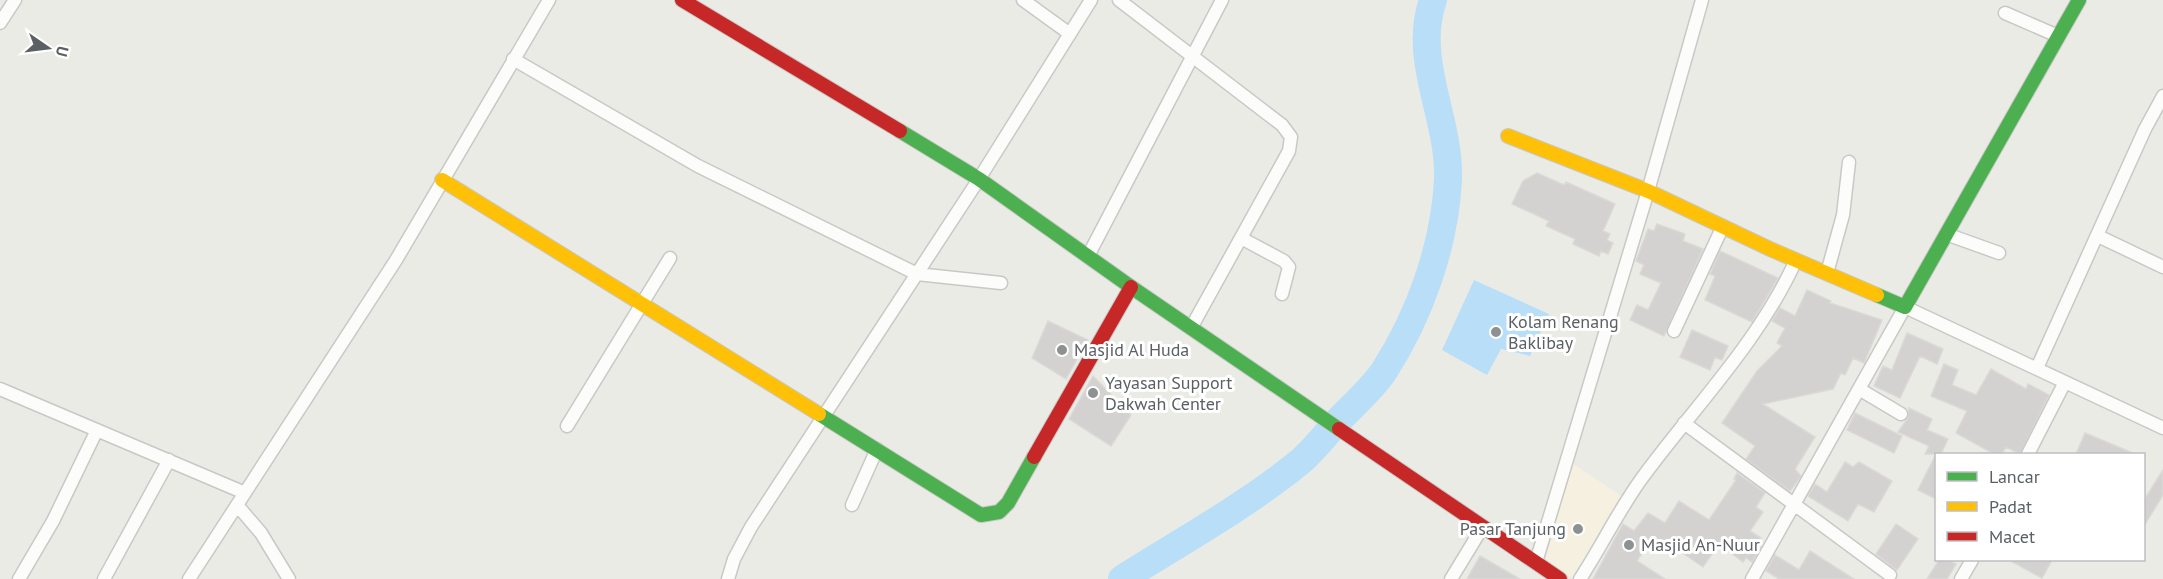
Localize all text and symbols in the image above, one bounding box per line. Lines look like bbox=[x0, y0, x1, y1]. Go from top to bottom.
north arrow bbox=[18, 18, 78, 78]
text: U bbox=[52, 44, 73, 59]
place label: Kolam Renang Baklibay bbox=[1508, 310, 1619, 354]
marker: Kolam Renang Baklibay bbox=[1489, 325, 1503, 339]
place label: Masjid Al Huda bbox=[1074, 338, 1189, 361]
marker: Masjid Al Huda bbox=[1055, 343, 1069, 357]
place label: Yayasan Support Dakwah Center bbox=[1105, 371, 1232, 415]
marker: Yayasan Support Dakwah Center bbox=[1086, 386, 1100, 400]
legend bbox=[1935, 453, 2145, 561]
text: Lancar bbox=[1989, 465, 2040, 488]
text: Padat bbox=[1989, 495, 2032, 518]
place label: Pasar Tanjung bbox=[1460, 517, 1566, 540]
marker: Pasar Tanjung bbox=[1571, 522, 1585, 536]
text: Macet bbox=[1989, 525, 2035, 548]
place label: Masjid An-Nuur bbox=[1641, 533, 1760, 556]
marker: Masjid An-Nuur bbox=[1622, 538, 1636, 552]

